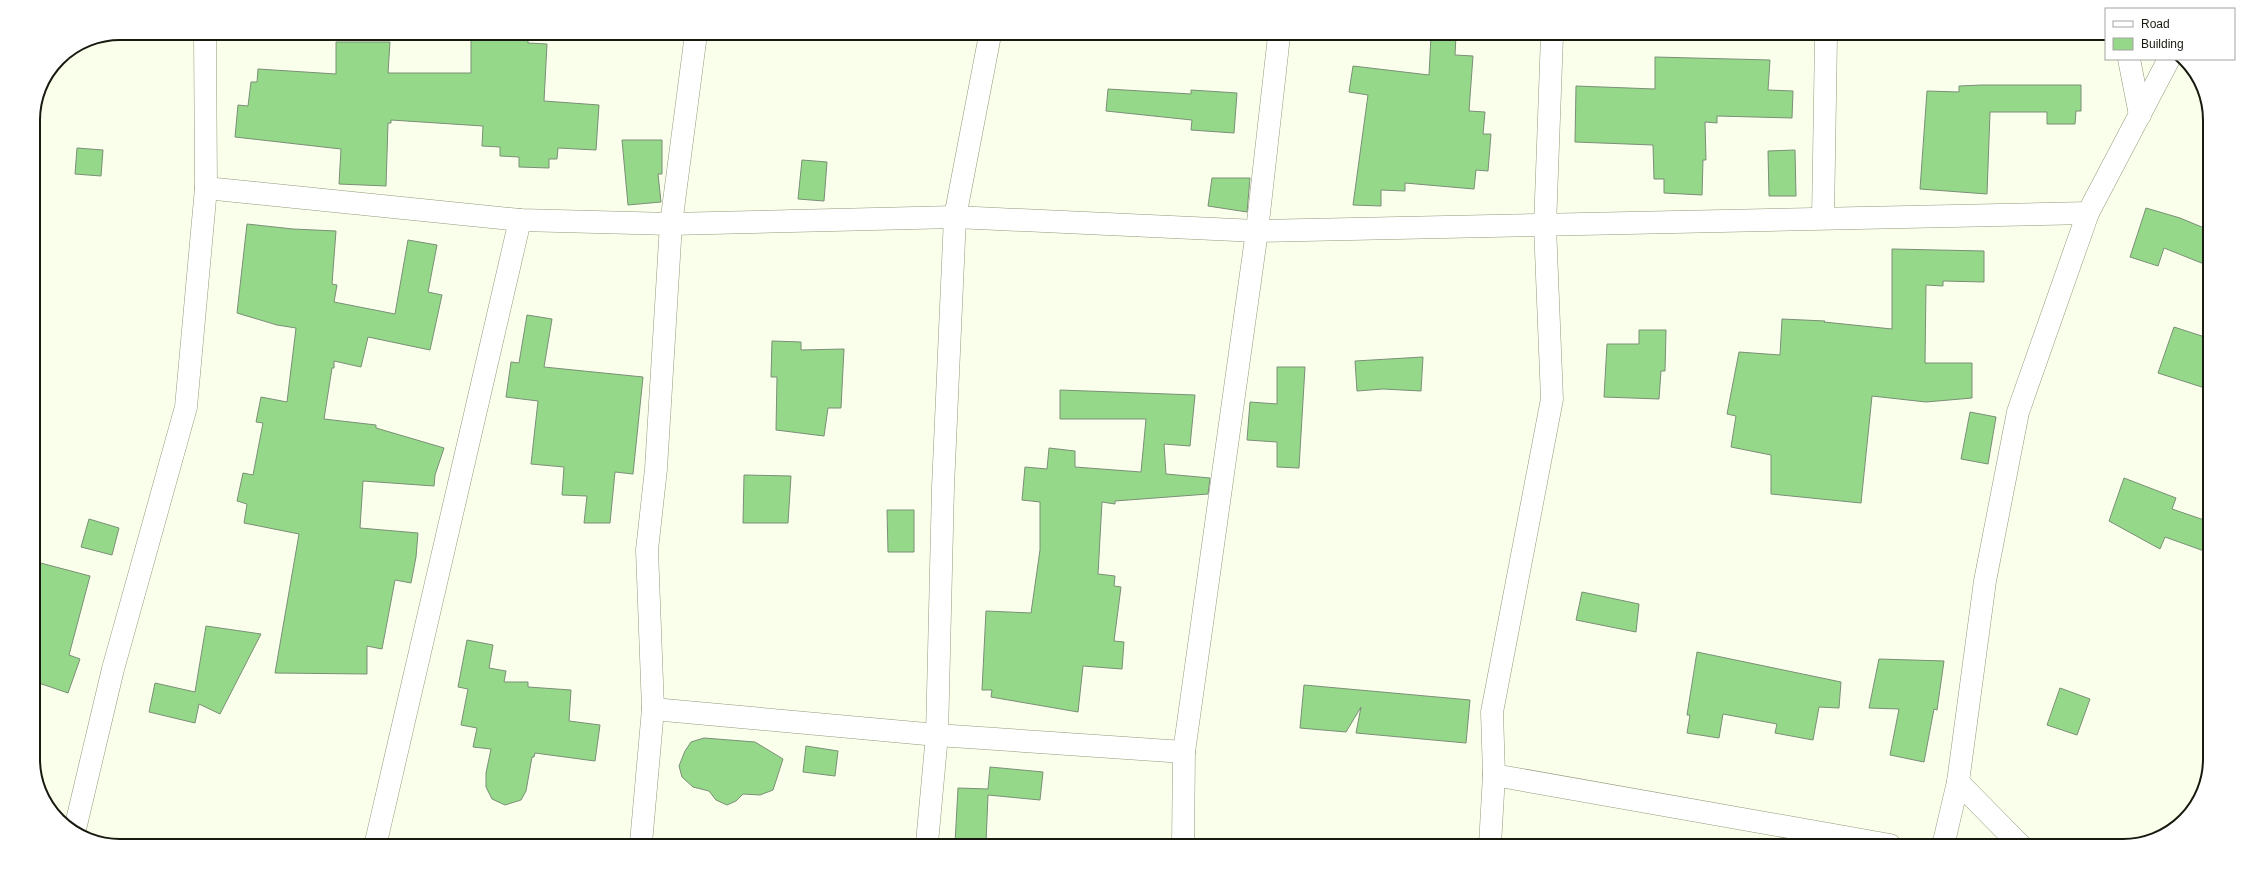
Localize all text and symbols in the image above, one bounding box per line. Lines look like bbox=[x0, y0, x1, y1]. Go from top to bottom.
legend bbox=[2105, 8, 2235, 60]
text: Road bbox=[2141, 17, 2170, 31]
text: Building bbox=[2141, 37, 2184, 51]

